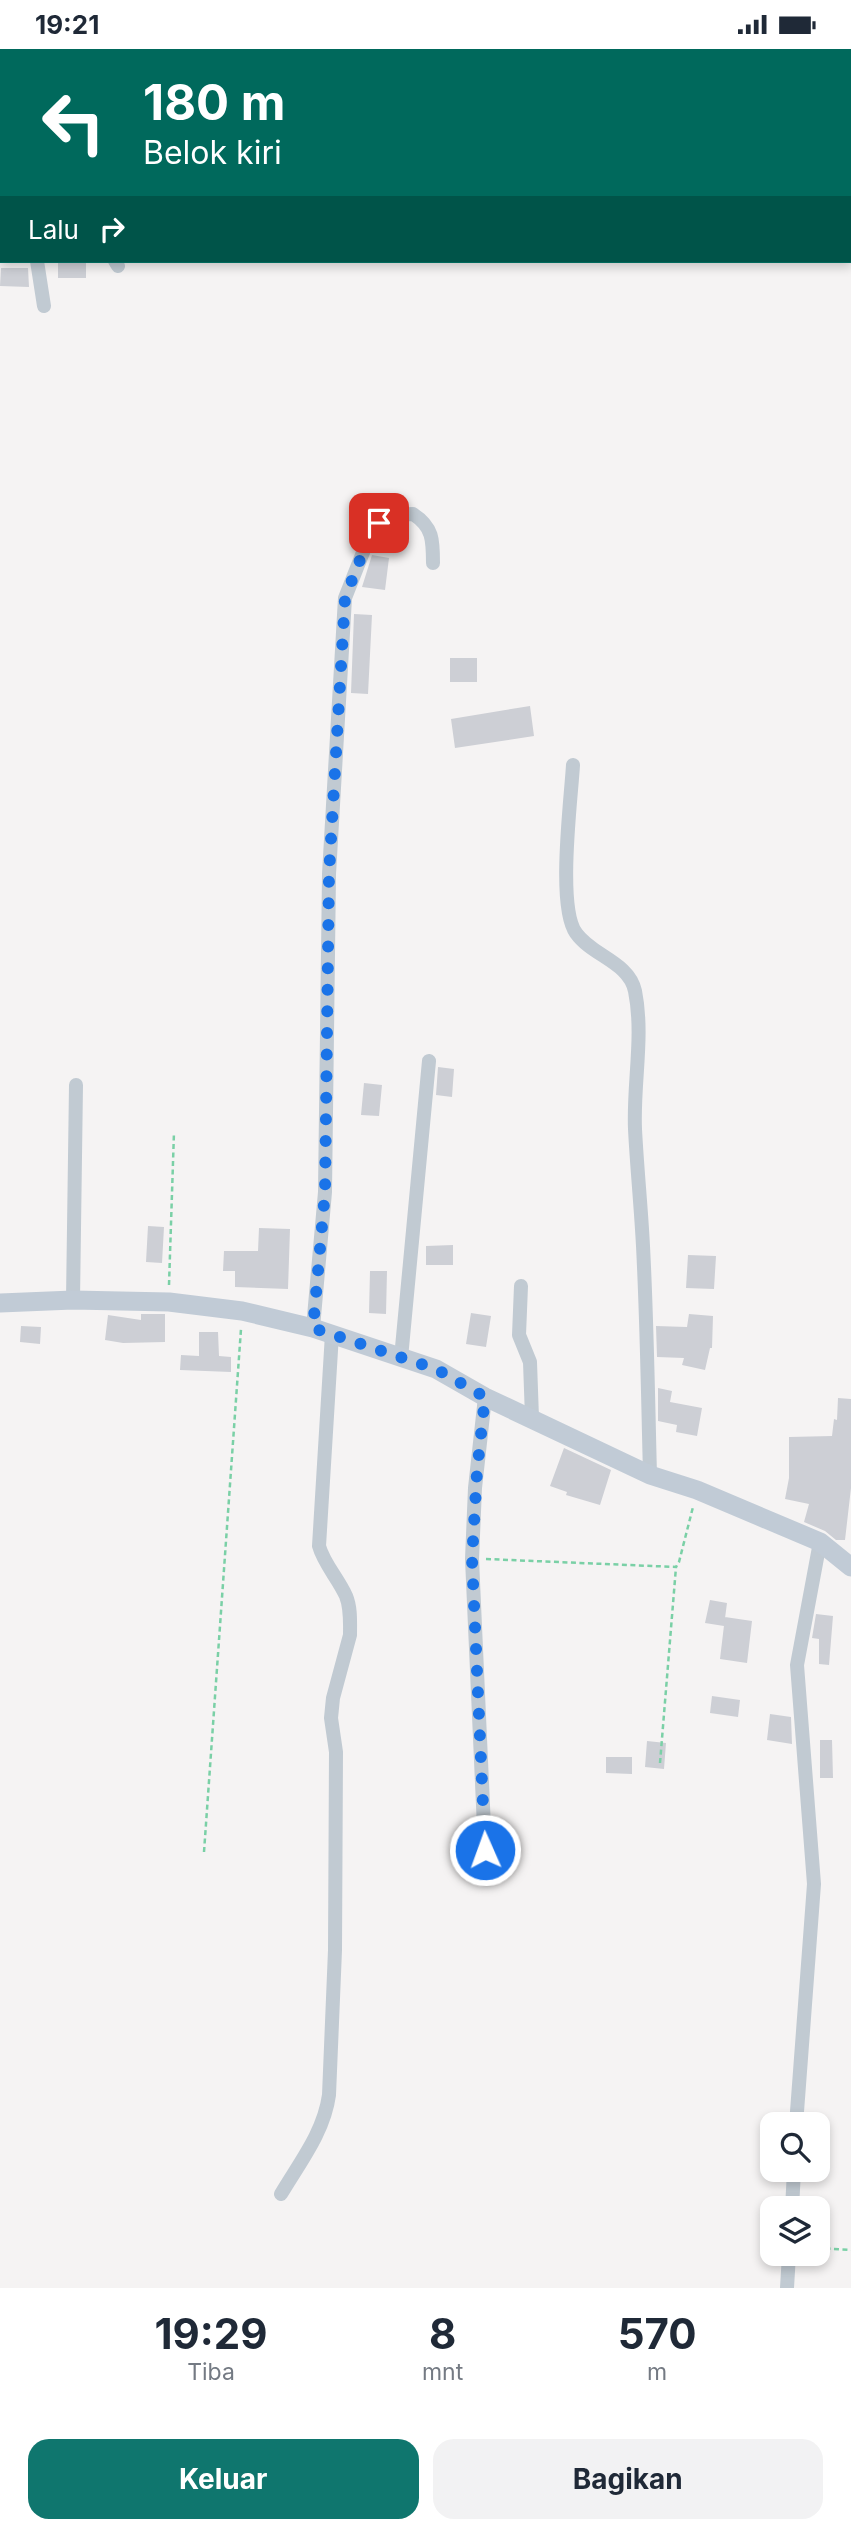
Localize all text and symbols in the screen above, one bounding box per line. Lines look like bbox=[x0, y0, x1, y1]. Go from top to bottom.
text: 19:21 bbox=[35, 9, 99, 40]
text: 180 m bbox=[143, 73, 285, 132]
icon: left bbox=[28, 77, 119, 168]
text: Belok kiri bbox=[143, 133, 282, 172]
icon: right bbox=[93, 210, 131, 248]
text: Lalu bbox=[28, 214, 79, 245]
pin bbox=[349, 493, 409, 553]
icon: arrive bbox=[360, 504, 398, 542]
position arrow bbox=[448, 1813, 522, 1887]
map controls bbox=[760, 2112, 830, 2266]
button: search bbox=[760, 2112, 830, 2182]
button: layers bbox=[760, 2196, 830, 2266]
text: 19:29 bbox=[154, 2308, 268, 2359]
text: 8 bbox=[429, 2308, 456, 2359]
text: 570 bbox=[618, 2308, 697, 2359]
text: Tiba bbox=[187, 2358, 235, 2386]
text: mnt bbox=[422, 2358, 463, 2386]
text: m bbox=[647, 2358, 667, 2386]
button: Keluar bbox=[28, 2439, 419, 2519]
button: Bagikan bbox=[433, 2439, 823, 2519]

